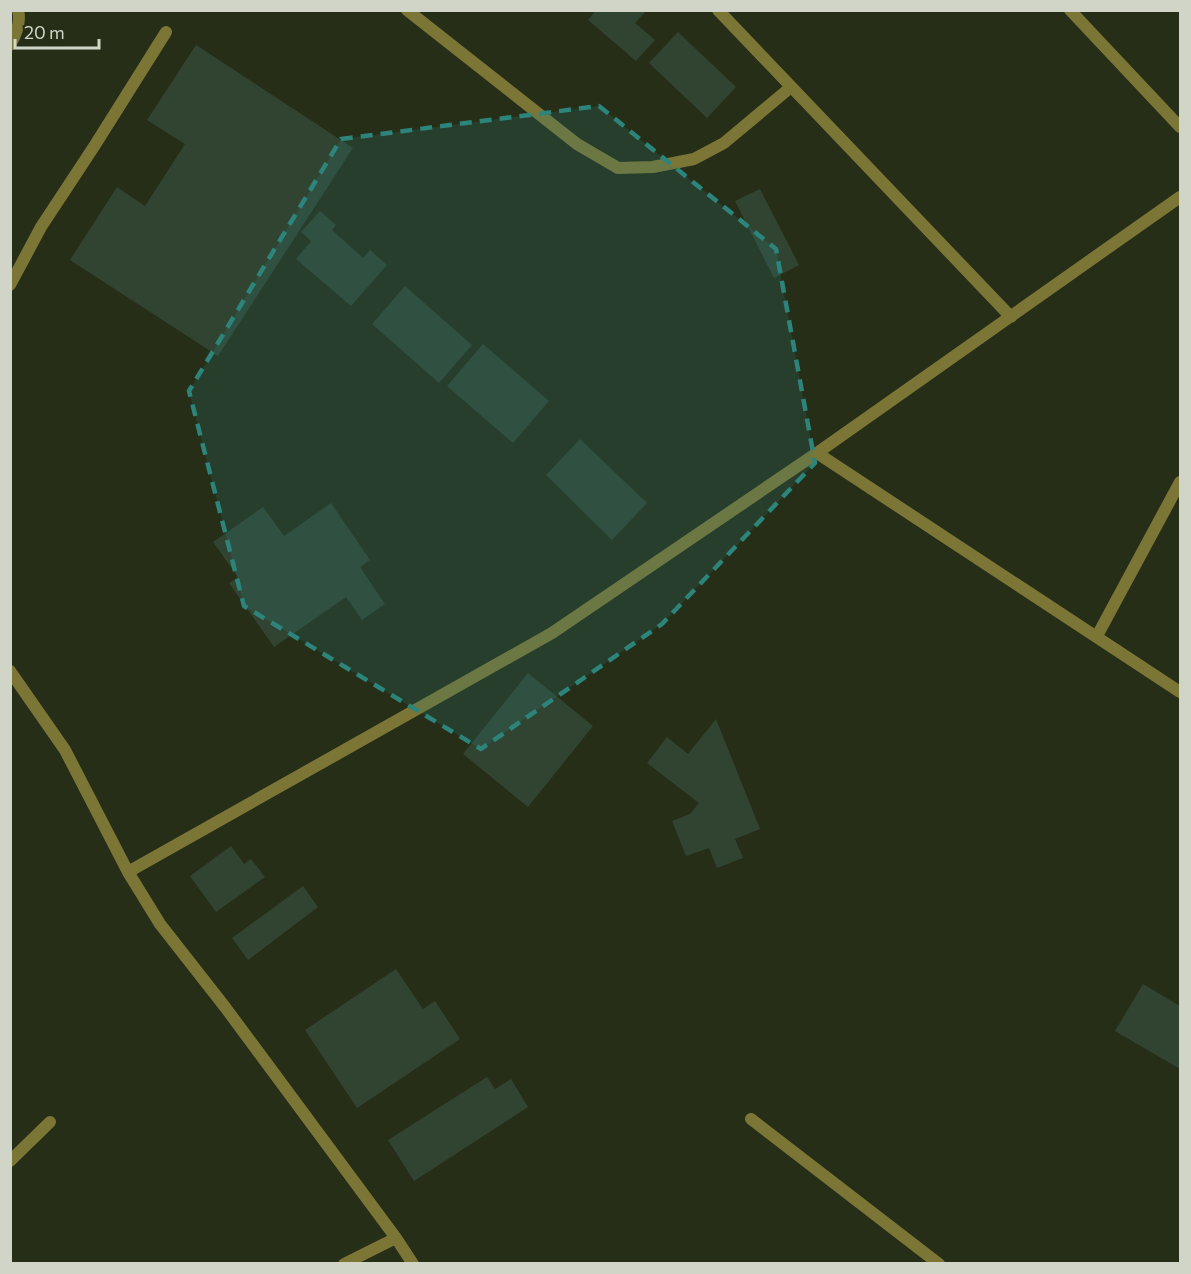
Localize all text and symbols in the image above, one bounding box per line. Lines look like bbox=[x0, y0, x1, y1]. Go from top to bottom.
scale bar bbox=[15, 12, 99, 50]
text: 20 m bbox=[24, 21, 65, 43]

